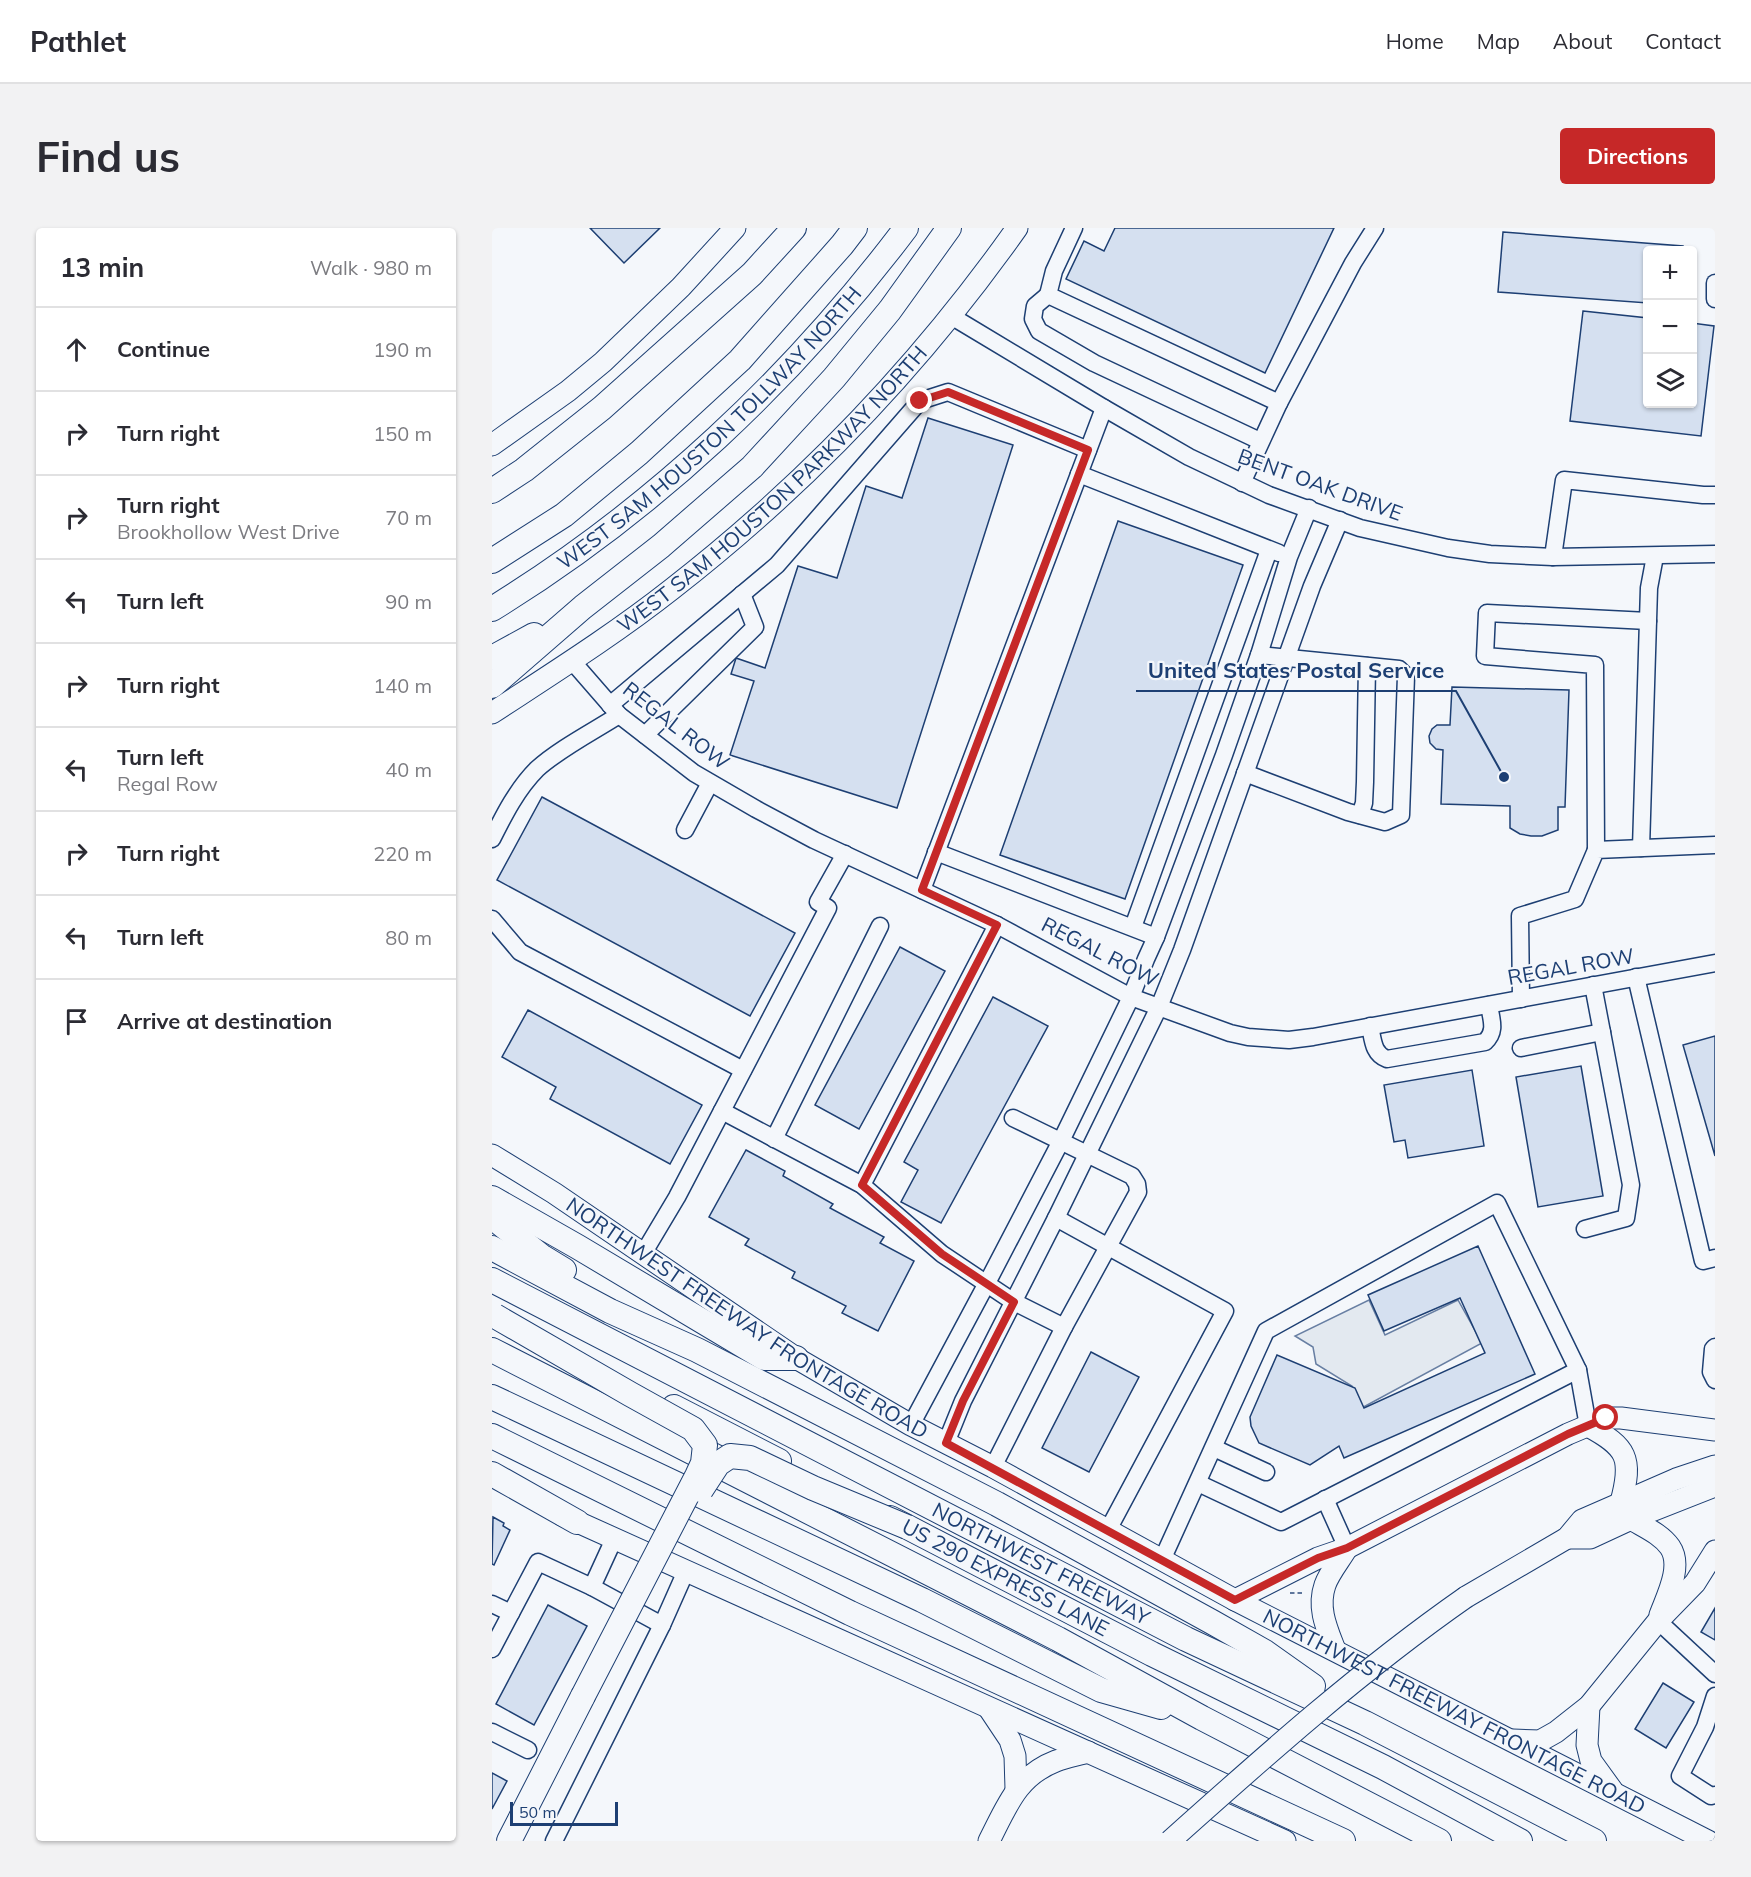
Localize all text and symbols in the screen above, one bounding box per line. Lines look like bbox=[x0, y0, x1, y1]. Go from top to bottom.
text: Pathlet bbox=[30, 24, 126, 59]
text: Home bbox=[1386, 28, 1444, 54]
text: Map bbox=[1477, 28, 1520, 54]
text: About bbox=[1553, 28, 1612, 54]
text: Contact bbox=[1645, 28, 1721, 54]
button: Directions bbox=[1560, 128, 1715, 184]
text: Find us bbox=[36, 130, 180, 183]
map controls bbox=[1643, 246, 1697, 408]
button: + bbox=[1643, 246, 1697, 300]
text: 13 min bbox=[60, 251, 144, 284]
text: Walk · 980 m bbox=[310, 255, 432, 280]
street label: WEST SAM HOUSTON TOLLWAY NORTH bbox=[552, 281, 866, 574]
button: − bbox=[1643, 300, 1697, 354]
icon: ahead bbox=[60, 333, 93, 366]
text: Continue bbox=[117, 335, 210, 363]
text: 190 m bbox=[373, 337, 432, 362]
street label: WEST SAM HOUSTON PARKWAY NORTH bbox=[612, 340, 932, 638]
button: layers bbox=[1643, 354, 1697, 408]
route end bbox=[906, 387, 932, 413]
icon: right bbox=[60, 417, 93, 450]
text: Turn right bbox=[117, 419, 220, 447]
text: 150 m bbox=[373, 421, 432, 446]
street label: BENT OAK DRIVE bbox=[1234, 442, 1406, 526]
text: Turn right bbox=[117, 491, 220, 519]
icon: right bbox=[60, 501, 93, 534]
text: 70 m bbox=[385, 505, 432, 530]
text: Brookhollow West Drive bbox=[117, 519, 340, 544]
icon: left bbox=[60, 585, 93, 618]
text: Turn left bbox=[117, 587, 204, 615]
text: 90 m bbox=[385, 589, 432, 614]
callout: United States Postal Service bbox=[1136, 651, 1456, 691]
text: United States Postal Service bbox=[1148, 656, 1444, 684]
icon: right bbox=[60, 669, 93, 702]
text: Turn right bbox=[117, 671, 220, 699]
text: 140 m bbox=[373, 673, 432, 698]
street label: REGAL ROW bbox=[618, 676, 735, 775]
text: Turn left bbox=[117, 743, 204, 771]
icon: left bbox=[60, 753, 93, 786]
text: 40 m bbox=[385, 757, 432, 782]
text: Regal Row bbox=[117, 771, 218, 796]
icon: right bbox=[60, 837, 93, 870]
text: Turn right bbox=[117, 839, 220, 867]
text: 220 m bbox=[373, 841, 432, 866]
street label: REGAL ROW bbox=[1037, 910, 1163, 992]
icon: left bbox=[60, 921, 93, 954]
text: Turn left bbox=[117, 923, 204, 951]
text: 80 m bbox=[385, 925, 432, 950]
street label: REGAL ROW bbox=[1505, 942, 1636, 990]
icon: arrive bbox=[60, 1005, 93, 1038]
text: Arrive at destination bbox=[117, 1007, 332, 1035]
street label: NORTHWEST FREEWAY FRONTAGE ROAD bbox=[562, 1191, 933, 1444]
route start bbox=[1592, 1404, 1618, 1430]
street label: NORTHWEST FREEWAY bbox=[928, 1496, 1155, 1630]
street label: US 290 EXPRESS LANE bbox=[898, 1513, 1114, 1641]
street label: NORTHWEST FREEWAY FRONTAGE ROAD bbox=[1259, 1603, 1650, 1819]
scale bar bbox=[510, 1799, 618, 1826]
text: 50 m bbox=[519, 1802, 556, 1822]

